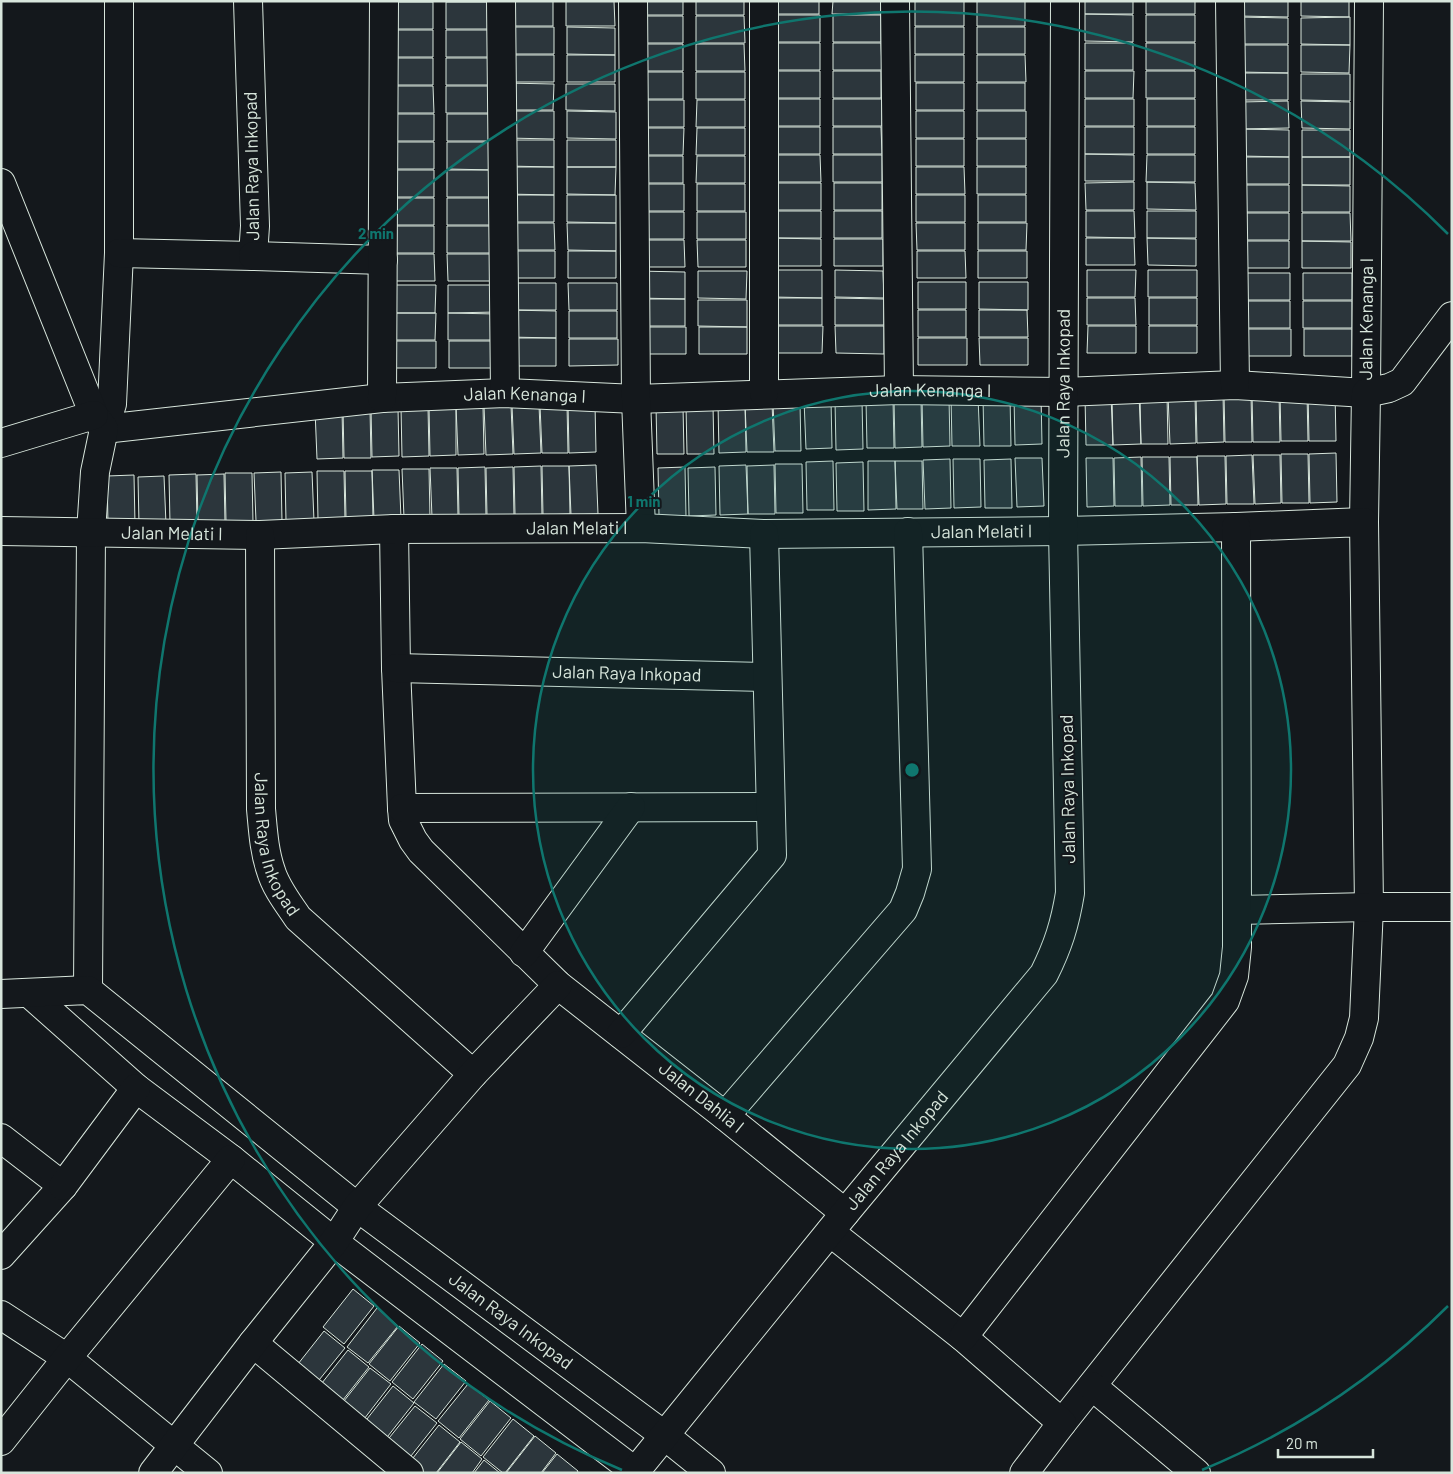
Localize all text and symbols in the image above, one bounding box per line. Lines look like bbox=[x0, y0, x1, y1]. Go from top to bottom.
street label: Jalan Raya Inkopad bbox=[239, 91, 263, 241]
text: 2 min bbox=[358, 224, 394, 242]
street label: Jalan Kenanga I bbox=[1354, 258, 1377, 380]
street label: Jalan Raya Inkopad bbox=[1051, 309, 1074, 458]
street label: Jalan Kenanga I bbox=[869, 378, 992, 401]
street label: Jalan Kenanga I bbox=[463, 381, 586, 407]
text: 1 min bbox=[628, 492, 660, 510]
street label: Jalan Melati I bbox=[526, 516, 628, 538]
street label: Jalan Melati I bbox=[931, 519, 1033, 542]
street label: Jalan Melati I bbox=[121, 521, 223, 544]
street label: Jalan Raya Inkopad bbox=[552, 660, 702, 685]
street label: Jalan Raya Inkopad bbox=[1055, 714, 1079, 864]
centre of rings bbox=[903, 761, 921, 779]
street label: Jalan Raya Inkopad bbox=[251, 772, 305, 920]
street label: Jalan Dahlia I bbox=[655, 1056, 749, 1137]
street label: Jalan Raya Inkopad bbox=[840, 1086, 952, 1214]
street label: Jalan Raya Inkopad bbox=[445, 1267, 578, 1374]
scale bar bbox=[1278, 1426, 1373, 1458]
text: 20 m bbox=[1286, 1434, 1318, 1452]

